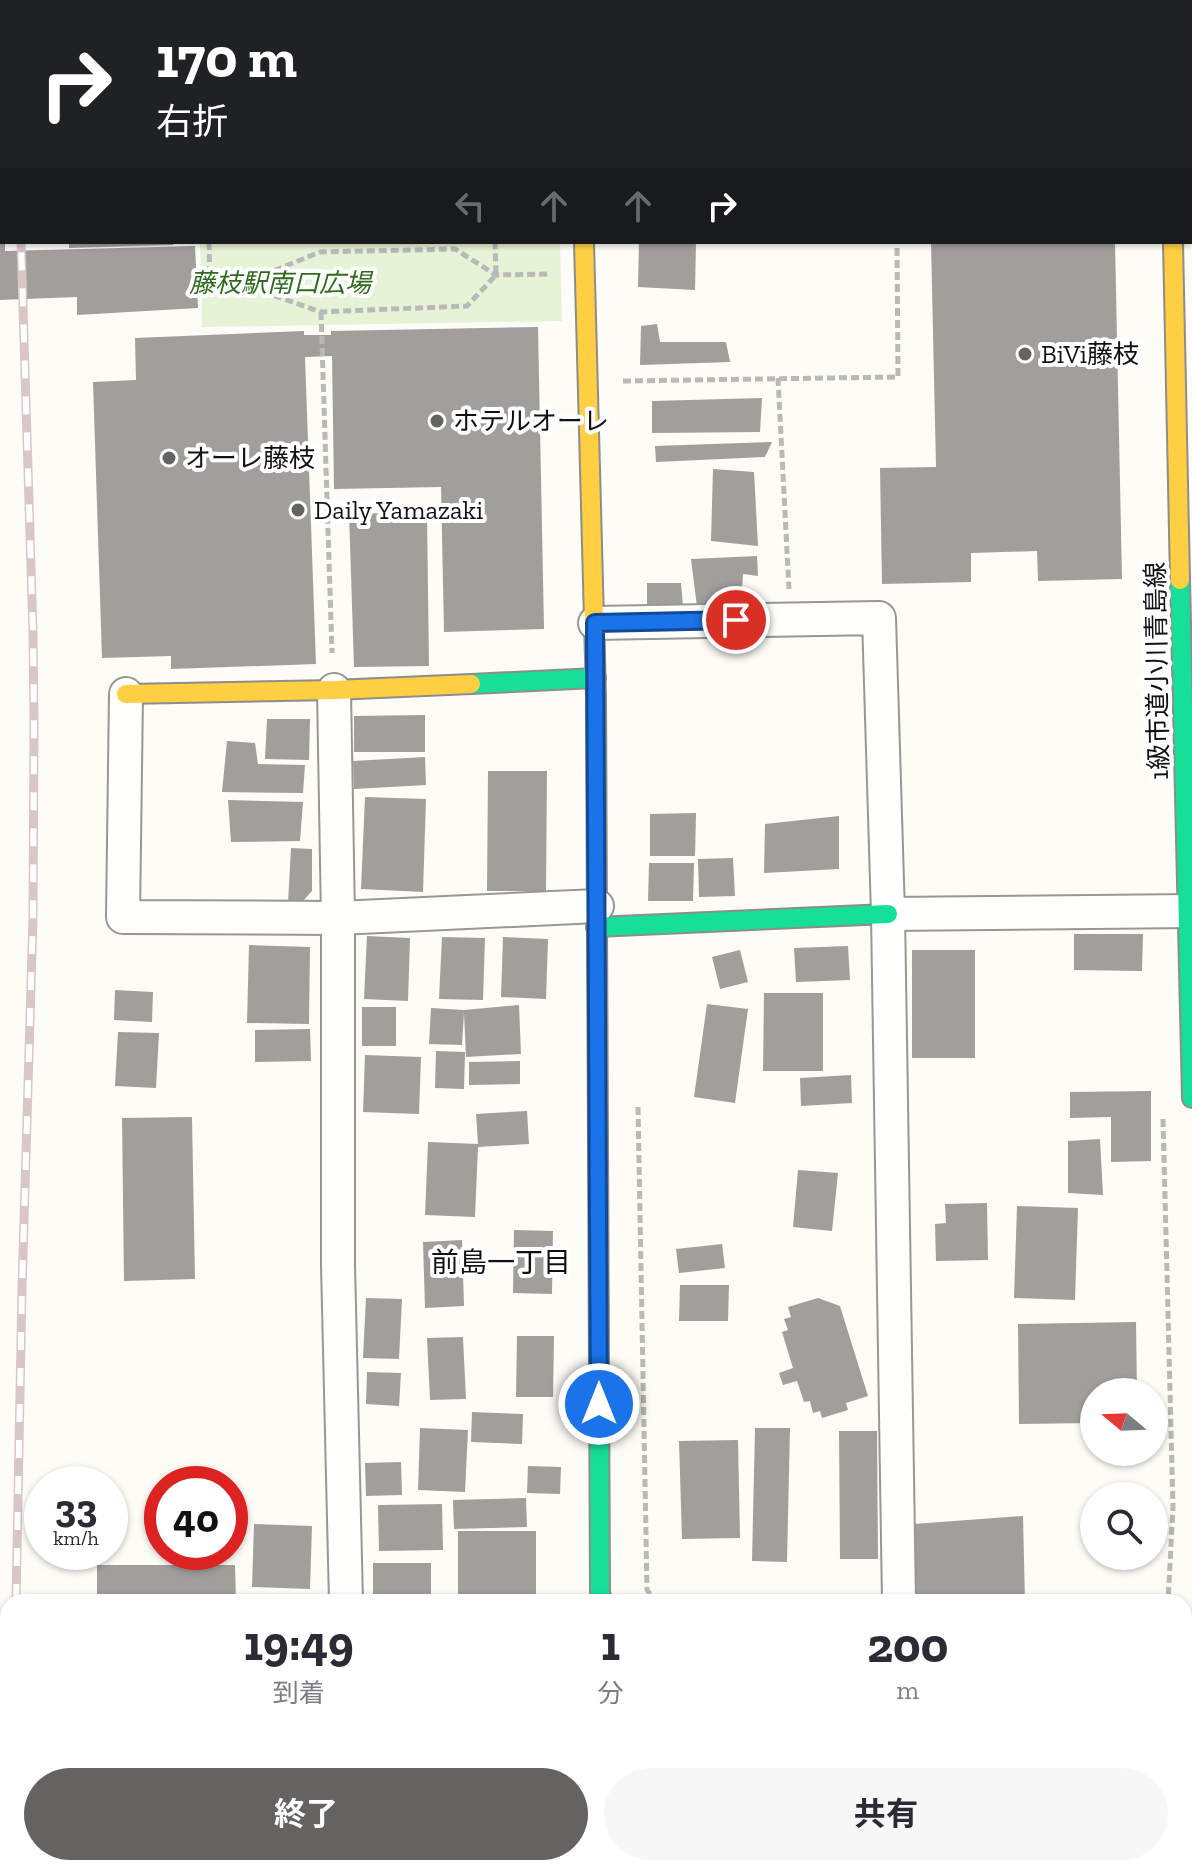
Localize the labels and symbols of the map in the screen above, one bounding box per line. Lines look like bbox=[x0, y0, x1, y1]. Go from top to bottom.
park label: 藤枝駅南口広場 bbox=[189, 267, 374, 299]
place label: BiVi藤枝 bbox=[1041, 338, 1139, 370]
marker: BiVi藤枝 bbox=[1016, 345, 1034, 363]
place label: ホテルオーレ bbox=[453, 405, 609, 437]
marker: ホテルオーレ bbox=[428, 412, 446, 430]
place label: オーレ藤枝 bbox=[185, 442, 315, 474]
marker: オーレ藤枝 bbox=[160, 449, 178, 467]
place label: Daily Yamazaki bbox=[314, 494, 483, 526]
marker: Daily Yamazaki bbox=[289, 501, 307, 519]
street label: 1級市道小川青島線 bbox=[1139, 562, 1175, 780]
pin bbox=[702, 586, 770, 654]
district label: 前島一丁目 bbox=[431, 1246, 571, 1279]
position arrow bbox=[557, 1362, 641, 1446]
north arrow bbox=[1080, 1378, 1168, 1466]
speed limit sign: 40 bbox=[144, 1466, 248, 1570]

